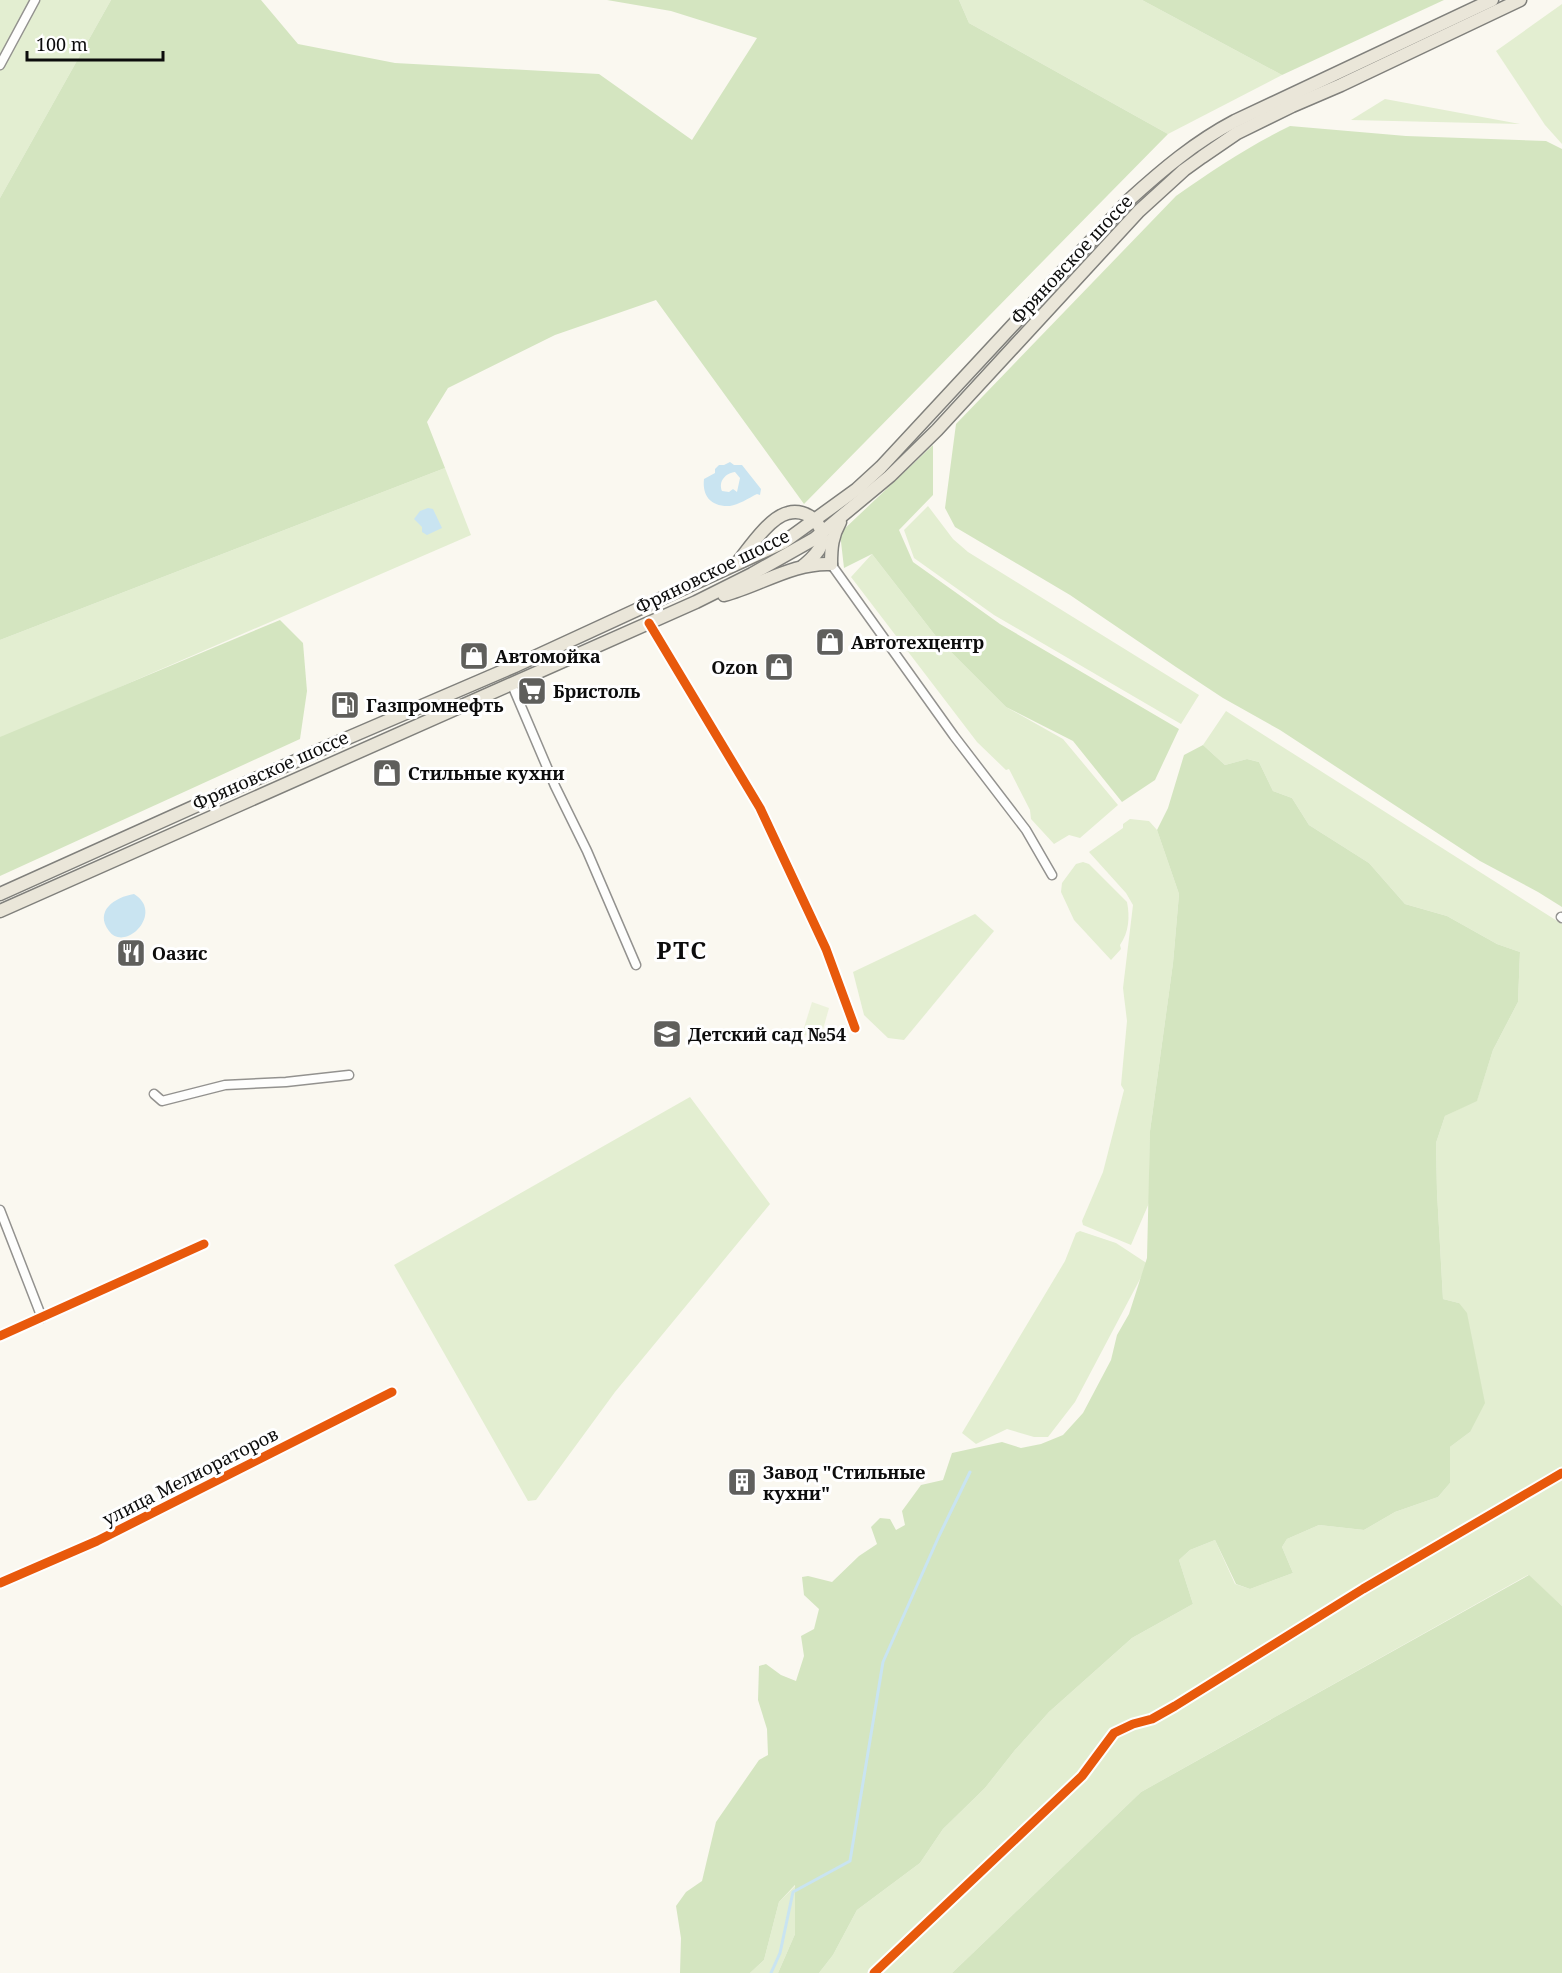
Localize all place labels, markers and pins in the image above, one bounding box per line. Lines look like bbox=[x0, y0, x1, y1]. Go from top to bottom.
shop icon: Автотехцентр bbox=[814, 626, 846, 658]
place label: Автотехцентр bbox=[851, 630, 984, 654]
shop icon: Автомойка bbox=[458, 640, 490, 672]
place label: Автомойка bbox=[495, 644, 601, 668]
shop icon: Ozon bbox=[763, 651, 795, 683]
place label: Ozon bbox=[711, 655, 758, 679]
supermarket icon: Бристоль bbox=[516, 675, 548, 707]
place label: Бристоль bbox=[553, 679, 640, 703]
fuel station icon: Газпромнефть bbox=[329, 689, 361, 721]
place label: Газпромнефть bbox=[366, 693, 504, 717]
shop icon: Стильные кухни bbox=[371, 757, 403, 789]
place label: Стильные кухни bbox=[408, 761, 564, 785]
restaurant icon: Оазис bbox=[115, 937, 147, 969]
place label: Оазис bbox=[152, 941, 207, 965]
school or university icon: Детский сад №54 bbox=[651, 1018, 683, 1050]
place label: Детский сад №54 bbox=[688, 1022, 846, 1046]
place label: Завод "Стильные кухни" bbox=[763, 1460, 925, 1505]
building icon: Завод "Стильные кухни" bbox=[726, 1466, 758, 1498]

